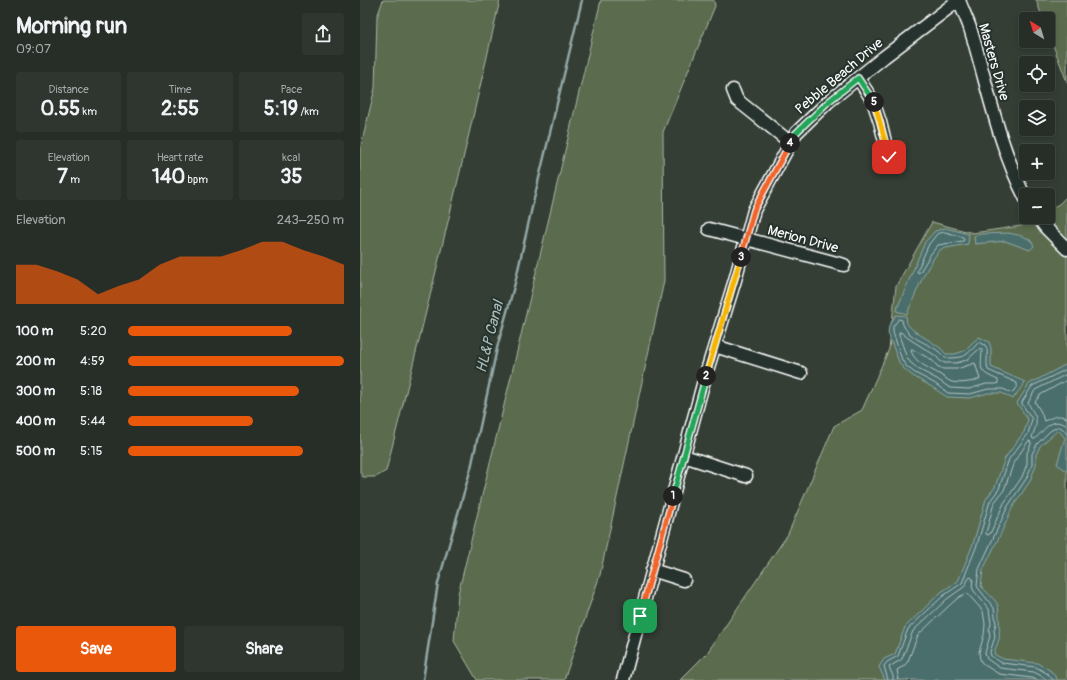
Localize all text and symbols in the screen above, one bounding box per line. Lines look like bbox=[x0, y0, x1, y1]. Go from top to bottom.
text: Morning run bbox=[16, 12, 127, 40]
north arrow bbox=[1019, 12, 1055, 48]
map controls bbox=[1019, 12, 1055, 224]
button: share bbox=[302, 13, 344, 55]
street label: Masters Drive bbox=[975, 21, 1013, 103]
street label: Pebble Beach Drive bbox=[792, 34, 887, 118]
text: 09:07 bbox=[16, 41, 51, 57]
button: locate bbox=[1019, 56, 1055, 92]
text: Distance bbox=[49, 83, 89, 96]
text: Time bbox=[168, 83, 191, 96]
text: Pace bbox=[280, 83, 302, 96]
pin: 5 bbox=[864, 92, 884, 112]
text: 5 bbox=[871, 95, 877, 108]
text: 0.55 bbox=[40, 96, 80, 121]
text: 2:55 bbox=[161, 96, 199, 121]
text: 5:19 bbox=[264, 96, 298, 121]
button: layers bbox=[1019, 100, 1055, 136]
text: km bbox=[80, 105, 97, 118]
text: /km bbox=[298, 105, 319, 118]
pin: 4 bbox=[780, 133, 800, 153]
text: 4 bbox=[787, 136, 793, 149]
pin bbox=[872, 140, 906, 174]
button: + bbox=[1019, 144, 1055, 180]
icon: check bbox=[878, 146, 900, 168]
text: Elevation bbox=[48, 151, 90, 164]
text: Heart rate bbox=[157, 151, 203, 164]
text: kcal bbox=[282, 151, 300, 164]
text: 7 bbox=[57, 164, 68, 189]
text: 140 bbox=[152, 164, 185, 189]
text: 35 bbox=[280, 164, 302, 189]
text: m bbox=[68, 173, 80, 186]
text: bpm bbox=[185, 173, 208, 186]
button: − bbox=[1019, 188, 1055, 224]
text: Elevation bbox=[16, 212, 66, 228]
text: 243–250 m bbox=[277, 212, 344, 228]
street label: Merion Drive bbox=[766, 221, 840, 257]
pin: 3 bbox=[731, 247, 751, 267]
text: 3 bbox=[738, 250, 744, 263]
water label: HL&P Canal bbox=[472, 298, 508, 375]
text: 100 m bbox=[16, 323, 53, 339]
text: 5:20 bbox=[80, 323, 107, 339]
text: 200 m bbox=[16, 353, 55, 369]
text: 4:59 bbox=[80, 353, 105, 369]
pin: 2 bbox=[696, 366, 716, 386]
text: 2 bbox=[703, 369, 709, 382]
text: 300 m bbox=[16, 383, 55, 399]
text: 5:18 bbox=[80, 383, 102, 399]
text: 400 m bbox=[16, 413, 56, 429]
text: 5:44 bbox=[80, 413, 106, 429]
text: 500 m bbox=[16, 443, 55, 459]
text: 5:15 bbox=[80, 443, 103, 459]
pin: 1 bbox=[663, 486, 683, 506]
text: 1 bbox=[671, 489, 675, 502]
pin bbox=[623, 599, 657, 633]
icon: arrive bbox=[629, 605, 651, 627]
button: Save bbox=[16, 626, 176, 672]
button: Share bbox=[184, 626, 344, 672]

